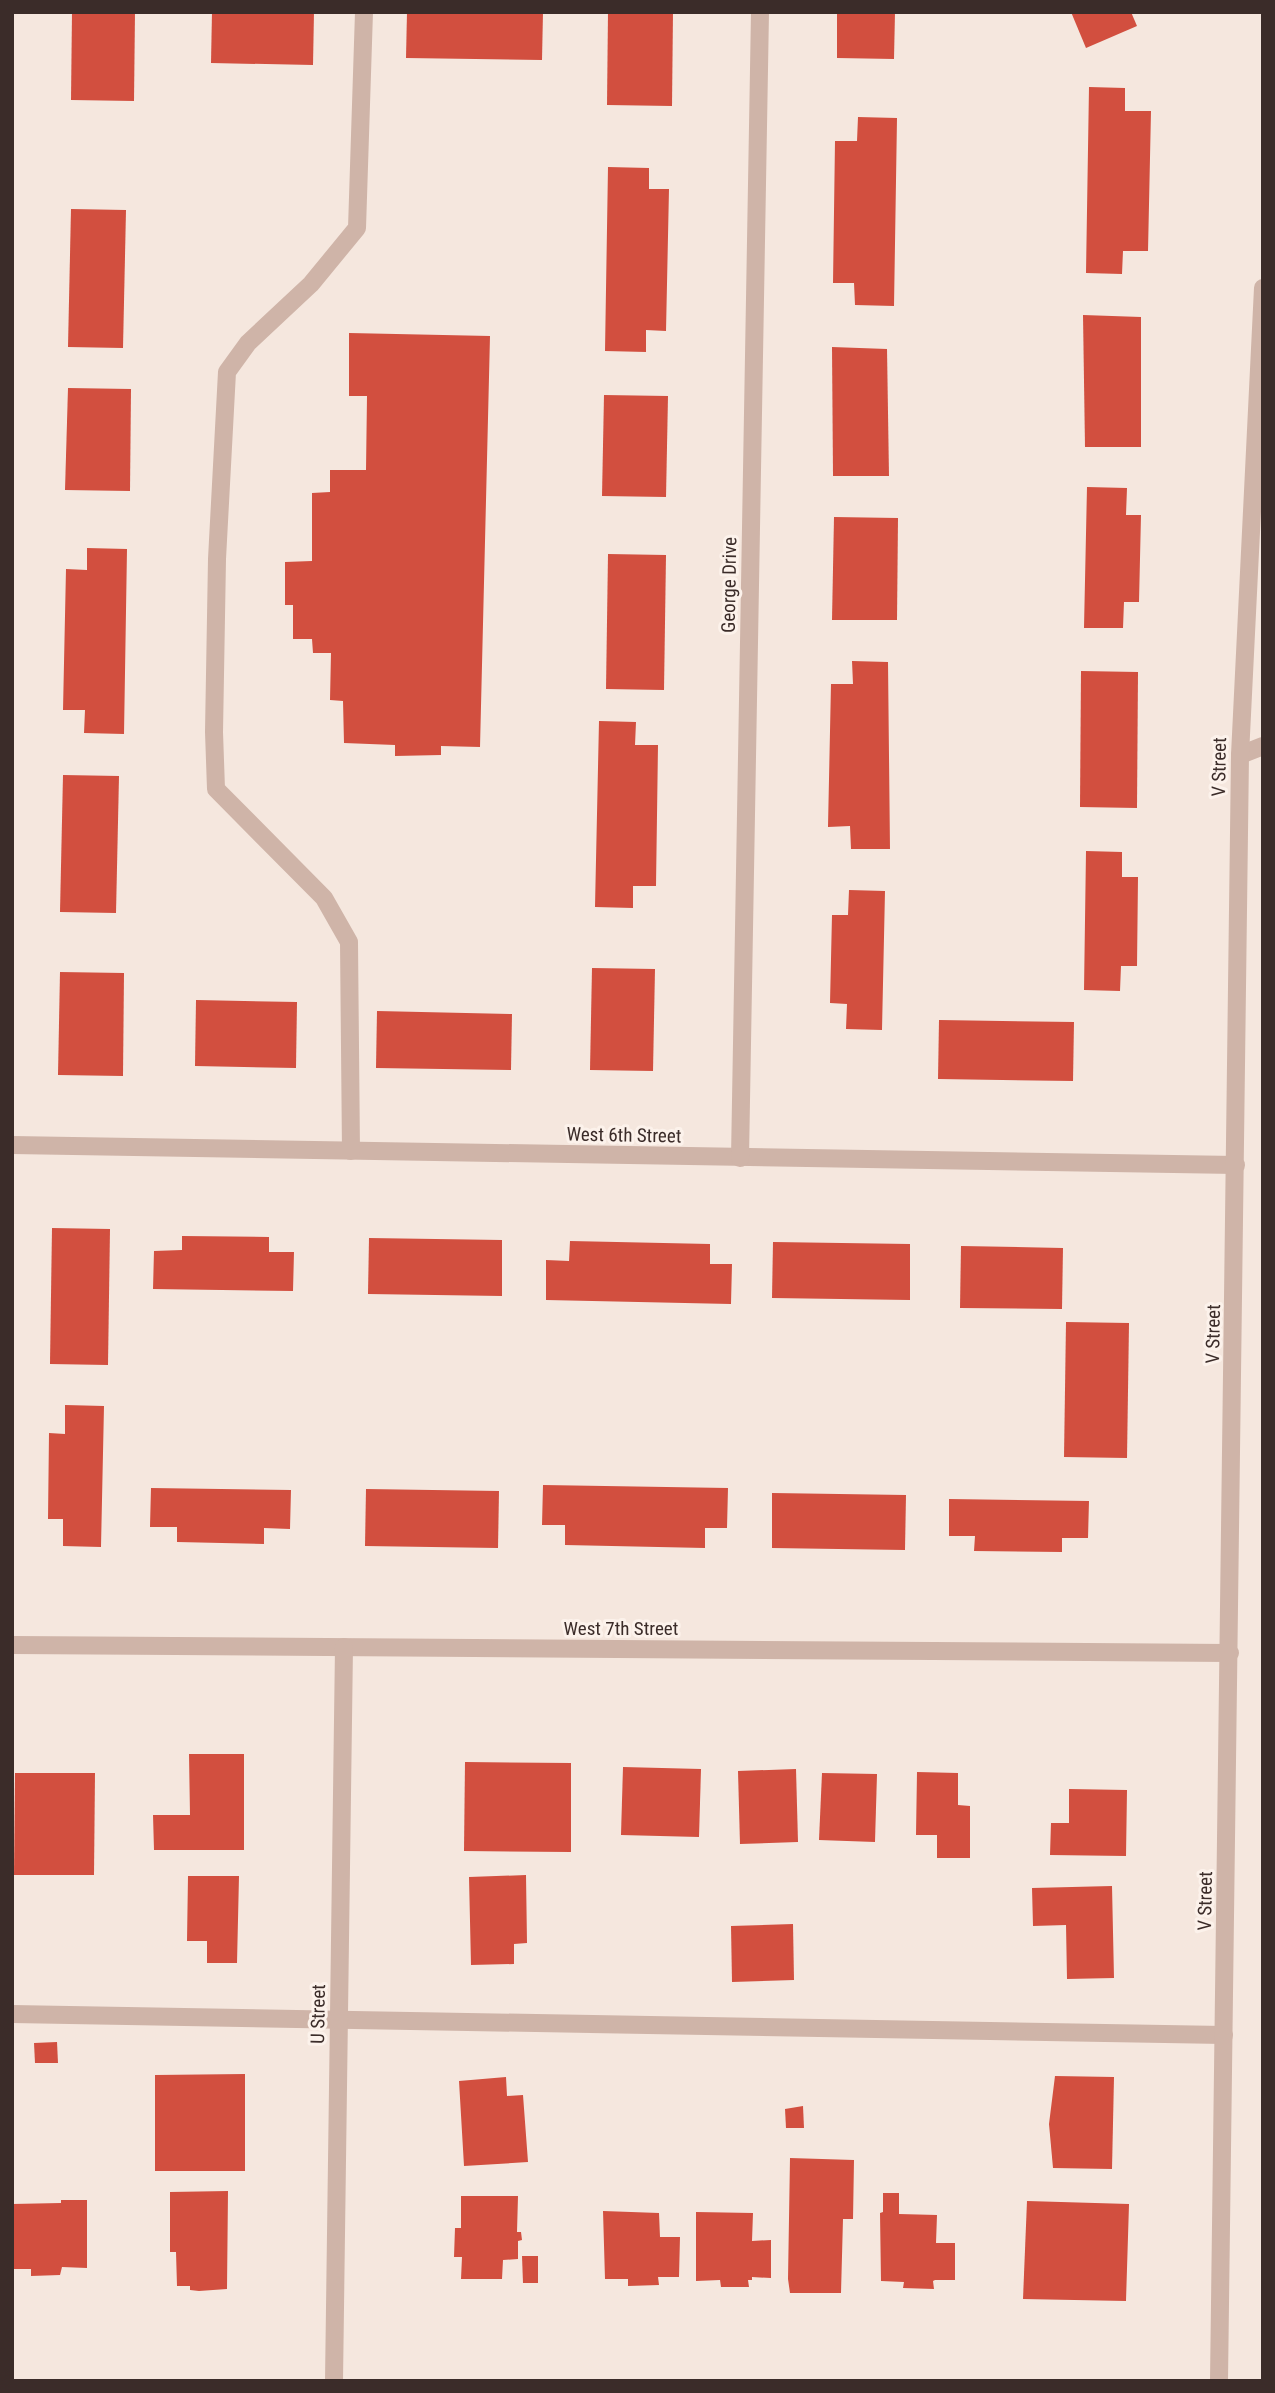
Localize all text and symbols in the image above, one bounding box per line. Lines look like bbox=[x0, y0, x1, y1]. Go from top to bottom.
street label: George Drive bbox=[717, 537, 741, 633]
street label: V Street bbox=[1207, 737, 1231, 797]
street label: West 6th Street bbox=[566, 1122, 682, 1148]
street label: V Street bbox=[1201, 1304, 1225, 1364]
street label: West 7th Street bbox=[564, 1617, 678, 1640]
street label: V Street bbox=[1193, 1871, 1217, 1931]
street label: U Street bbox=[306, 1984, 330, 2044]

